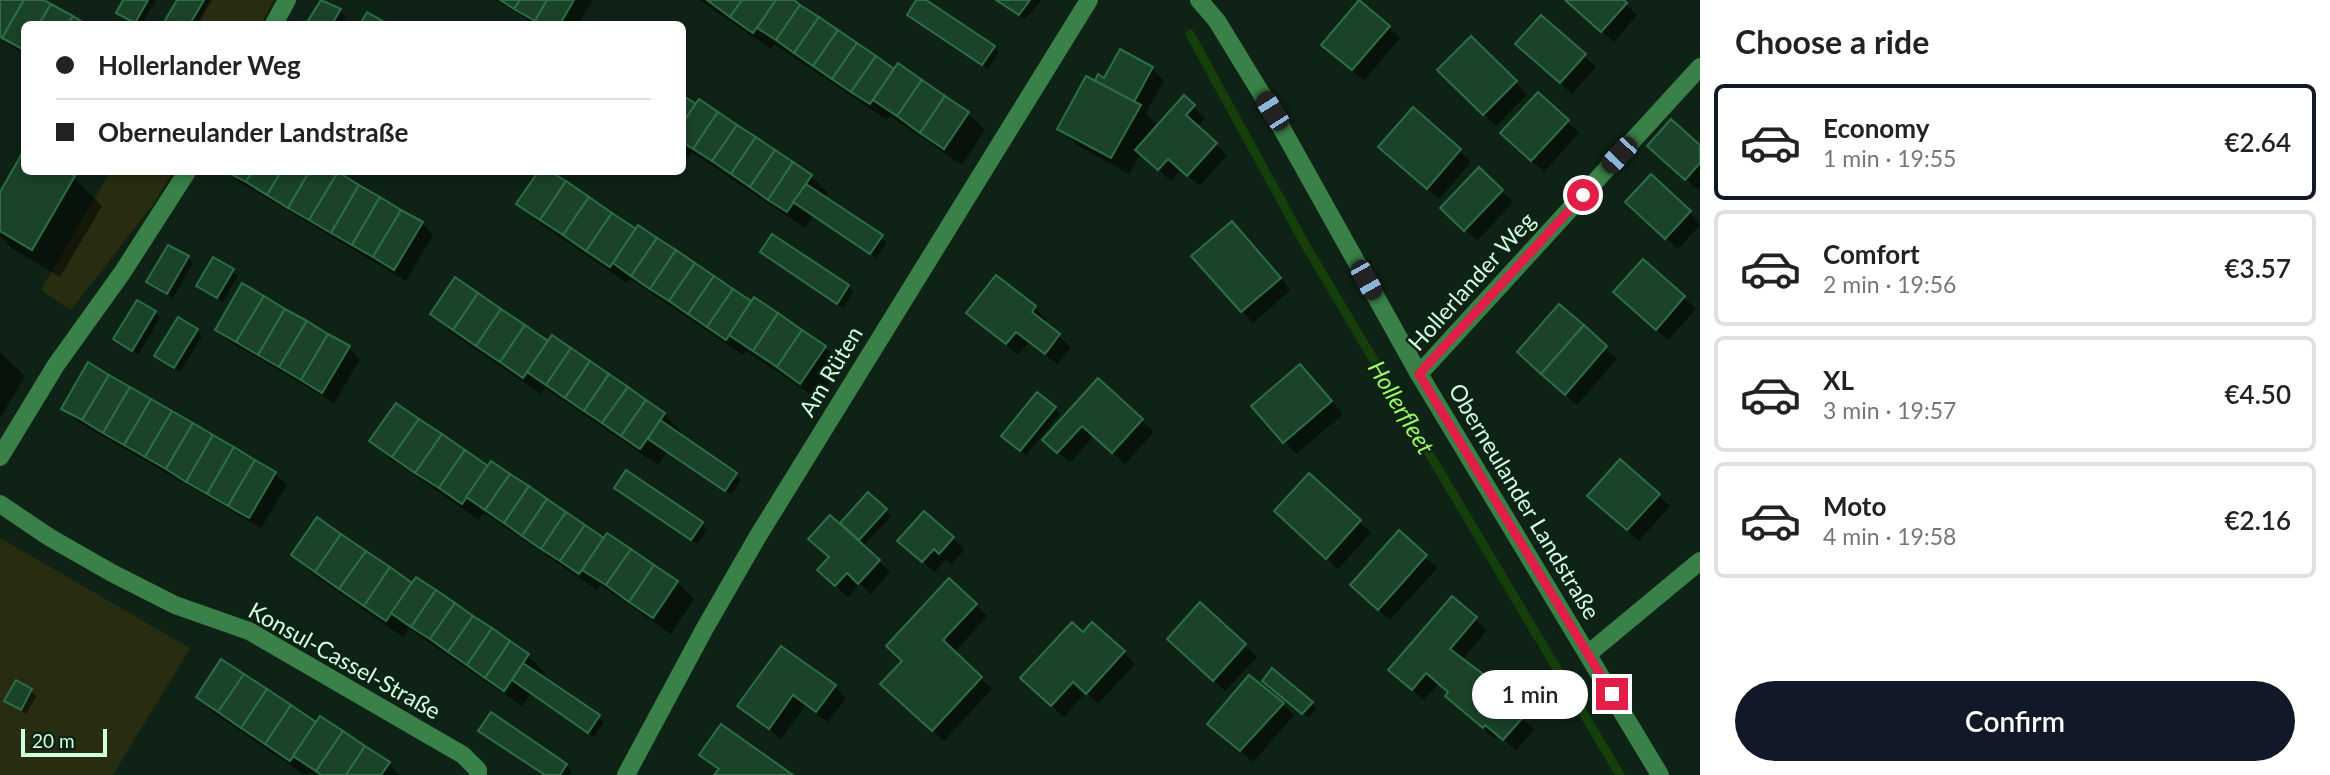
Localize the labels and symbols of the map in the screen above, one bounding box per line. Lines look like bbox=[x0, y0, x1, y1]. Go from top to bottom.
car bbox=[1252, 88, 1293, 134]
car bbox=[1597, 132, 1642, 178]
route start bbox=[1567, 179, 1599, 211]
street label: Hollerlander Weg bbox=[1402, 206, 1540, 356]
car bbox=[1347, 257, 1386, 303]
street label: Am Rüten bbox=[792, 321, 868, 421]
water label: Hollerfleet bbox=[1363, 355, 1442, 460]
street label: Oberneulander Landstraße bbox=[1443, 378, 1607, 624]
street label: Konsul-Cassel-Straße bbox=[244, 596, 446, 724]
callout: 1 min bbox=[1472, 670, 1588, 718]
route end bbox=[1596, 678, 1628, 710]
scale bar bbox=[21, 726, 107, 758]

